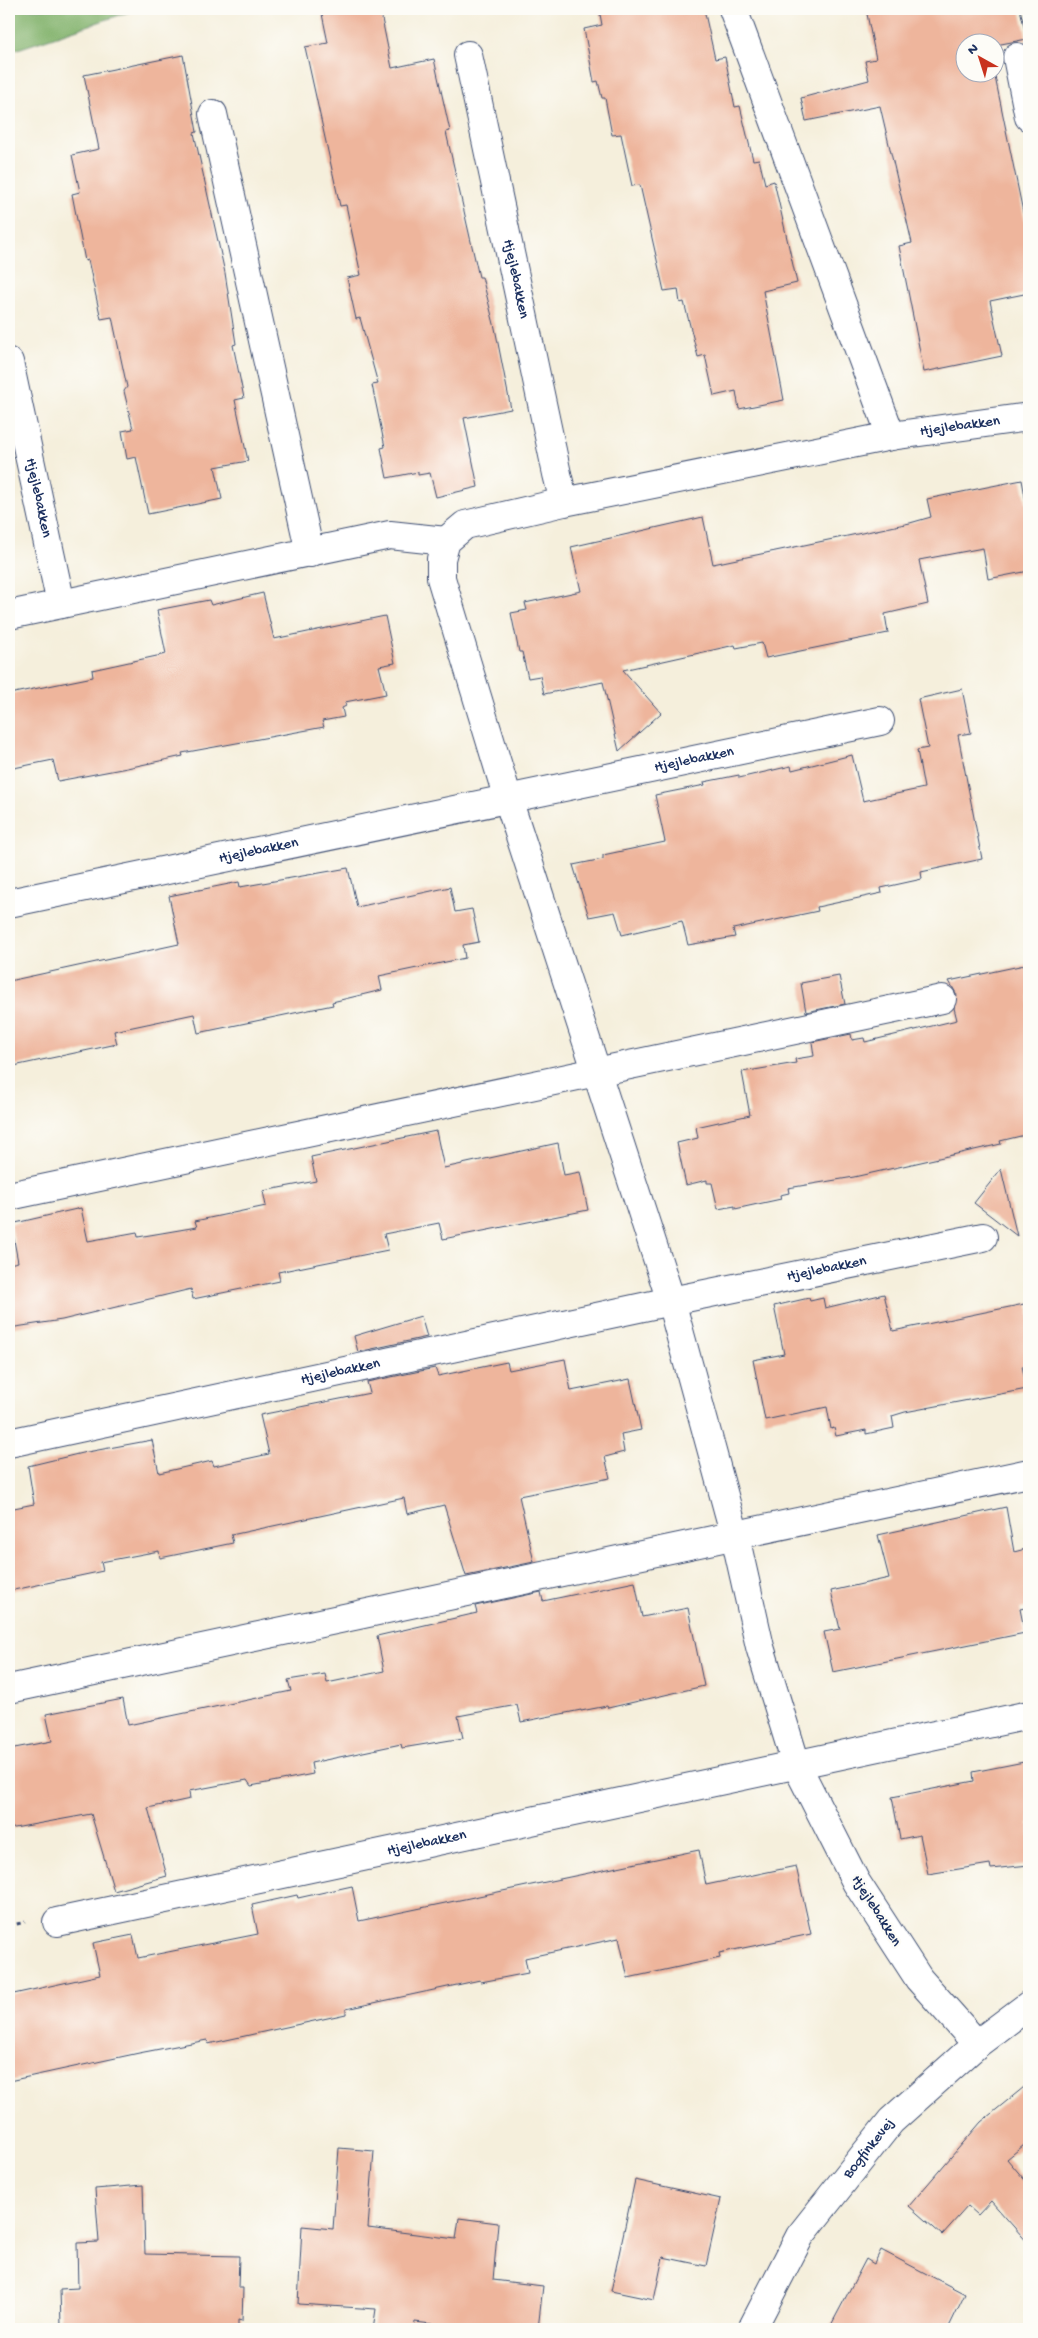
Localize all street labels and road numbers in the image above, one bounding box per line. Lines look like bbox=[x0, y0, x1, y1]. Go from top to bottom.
street label: Hjejlebakken bbox=[498, 238, 533, 320]
street label: Hjejlebakken bbox=[919, 412, 1001, 441]
street label: Hjejlebakken bbox=[21, 457, 55, 539]
street label: Hjejlebakken bbox=[653, 743, 736, 777]
street label: Hjejlebakken bbox=[217, 834, 300, 868]
street label: Hjejlebakken bbox=[785, 1252, 868, 1286]
street label: Hjejlebakken bbox=[299, 1355, 382, 1389]
street label: Hjejlebakken bbox=[385, 1826, 468, 1860]
street label: Hjejlebakken bbox=[847, 1872, 905, 1950]
street label: Bogfinkevej bbox=[839, 2115, 899, 2183]

